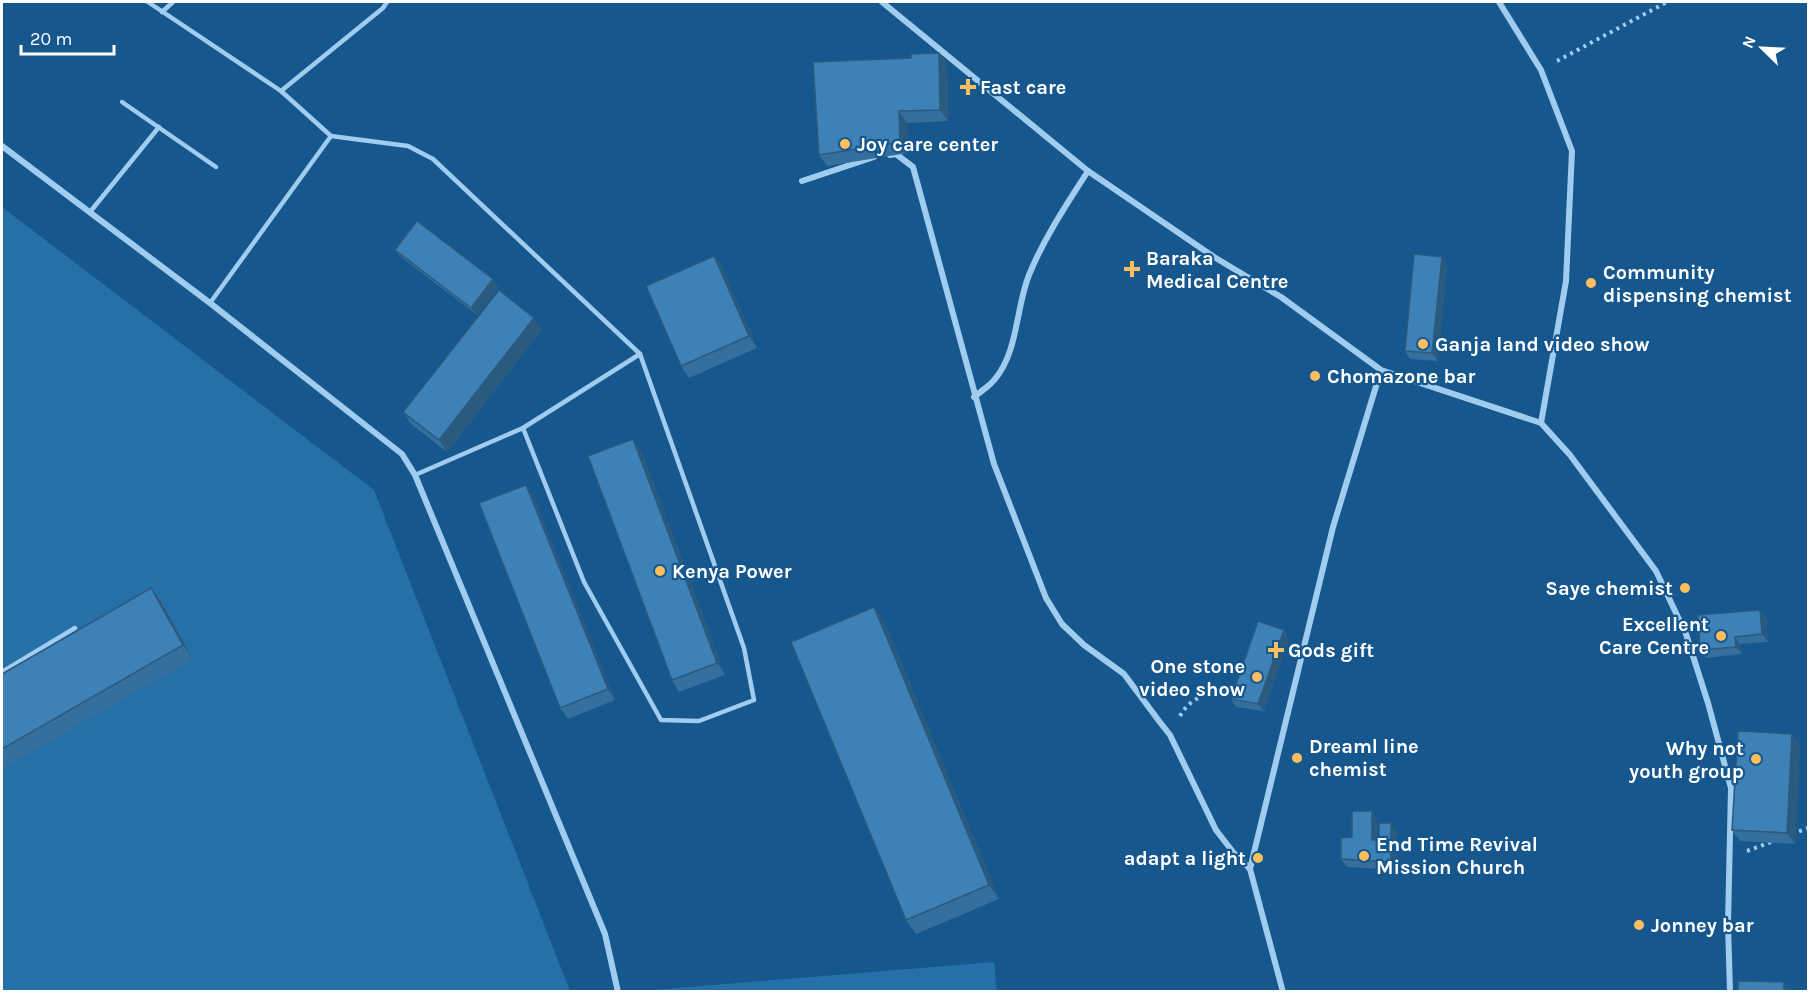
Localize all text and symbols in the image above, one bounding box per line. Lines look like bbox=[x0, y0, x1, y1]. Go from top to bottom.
scale bar bbox=[21, 18, 114, 56]
north arrow bbox=[1732, 18, 1792, 78]
text: 20 m bbox=[30, 28, 72, 50]
text: N bbox=[1738, 33, 1760, 51]
place label: Fast care bbox=[980, 76, 1066, 99]
marker: Fast care bbox=[961, 80, 975, 94]
place label: Joy care center bbox=[857, 133, 998, 156]
marker: Joy care center bbox=[838, 137, 852, 151]
place label: Baraka Medical Centre bbox=[1146, 247, 1288, 293]
marker: Baraka Medical Centre bbox=[1123, 260, 1141, 278]
place label: Community dispensing chemist bbox=[1603, 261, 1792, 307]
marker: Community dispensing chemist bbox=[1584, 276, 1598, 290]
place label: Ganja land video show bbox=[1435, 333, 1649, 356]
marker: Ganja land video show bbox=[1416, 337, 1430, 351]
place label: Chomazone bar bbox=[1327, 365, 1475, 388]
marker: Chomazone bar bbox=[1308, 369, 1322, 383]
place label: Kenya Power bbox=[672, 560, 792, 583]
marker: Kenya Power bbox=[653, 564, 667, 578]
place label: Saye chemist bbox=[1545, 577, 1673, 600]
marker: Saye chemist bbox=[1678, 581, 1692, 595]
place label: Excellent Care Centre bbox=[1599, 613, 1709, 659]
marker: Excellent Care Centre bbox=[1714, 629, 1728, 643]
place label: Gods gift bbox=[1288, 639, 1374, 662]
marker: Gods gift bbox=[1269, 643, 1283, 657]
place label: One stone video show bbox=[1139, 655, 1245, 701]
marker: One stone video show bbox=[1250, 670, 1264, 684]
place label: Dreaml line chemist bbox=[1309, 735, 1419, 781]
place label: Why not youth group bbox=[1629, 737, 1744, 783]
marker: Dreaml line chemist bbox=[1290, 751, 1304, 765]
marker: Why not youth group bbox=[1749, 752, 1763, 766]
place label: End Time Revival Mission Church bbox=[1376, 833, 1538, 879]
place label: adapt a light bbox=[1124, 847, 1246, 870]
marker: End Time Revival Mission Church bbox=[1357, 849, 1371, 863]
marker: adapt a light bbox=[1251, 851, 1265, 865]
place label: Jonney bar bbox=[1651, 914, 1754, 937]
marker: Jonney bar bbox=[1632, 918, 1646, 932]

